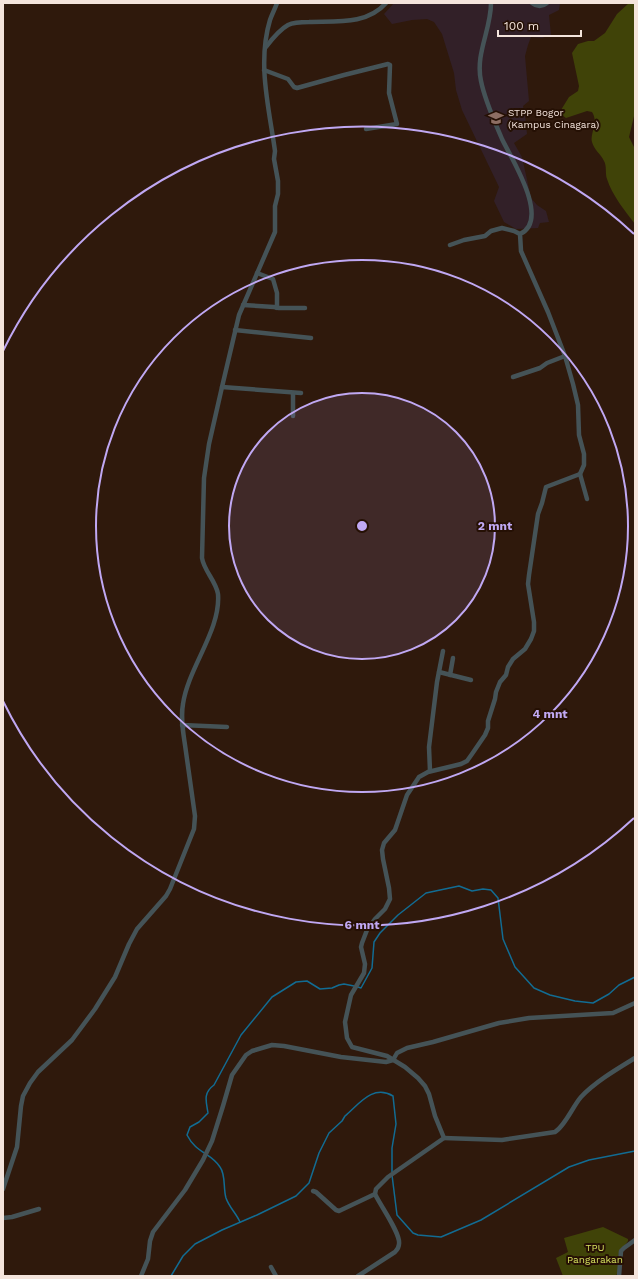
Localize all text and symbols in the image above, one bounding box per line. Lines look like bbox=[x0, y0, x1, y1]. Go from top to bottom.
scale bar bbox=[498, 12, 581, 38]
text: 100 m bbox=[504, 19, 539, 33]
place label: STPP Bogor (Kampus Cinagara) bbox=[508, 107, 599, 130]
school or university icon: STPP Bogor (Kampus Cinagara) bbox=[487, 109, 505, 127]
centre of rings bbox=[355, 519, 369, 533]
text: 2 mnt bbox=[478, 519, 513, 533]
text: 4 mnt bbox=[532, 707, 568, 721]
text: 6 mnt bbox=[345, 918, 380, 932]
park label: TPU Pangarakan bbox=[567, 1242, 623, 1265]

